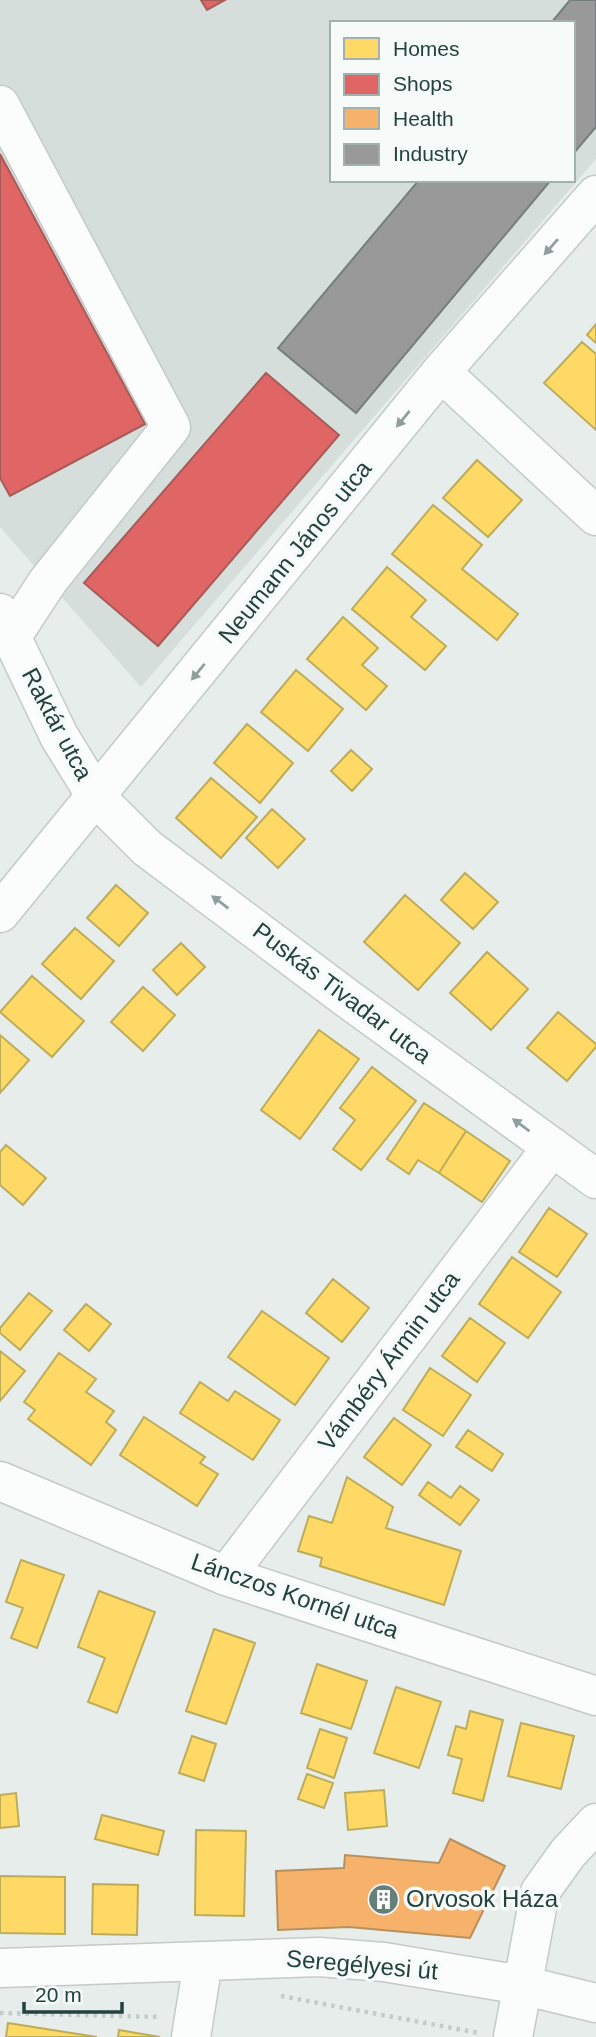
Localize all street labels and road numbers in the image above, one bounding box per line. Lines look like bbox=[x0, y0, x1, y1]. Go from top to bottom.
street label: Neumann János utca bbox=[213, 455, 377, 648]
street label: Raktár utca bbox=[17, 663, 98, 785]
street label: Puskás Tivadar utca bbox=[248, 917, 437, 1069]
street label: Vámbéry Ármin utca bbox=[312, 1265, 465, 1456]
street label: Lánczos Kornél utca bbox=[188, 1547, 403, 1644]
street label: Seregélyesi út bbox=[285, 1944, 439, 1985]

